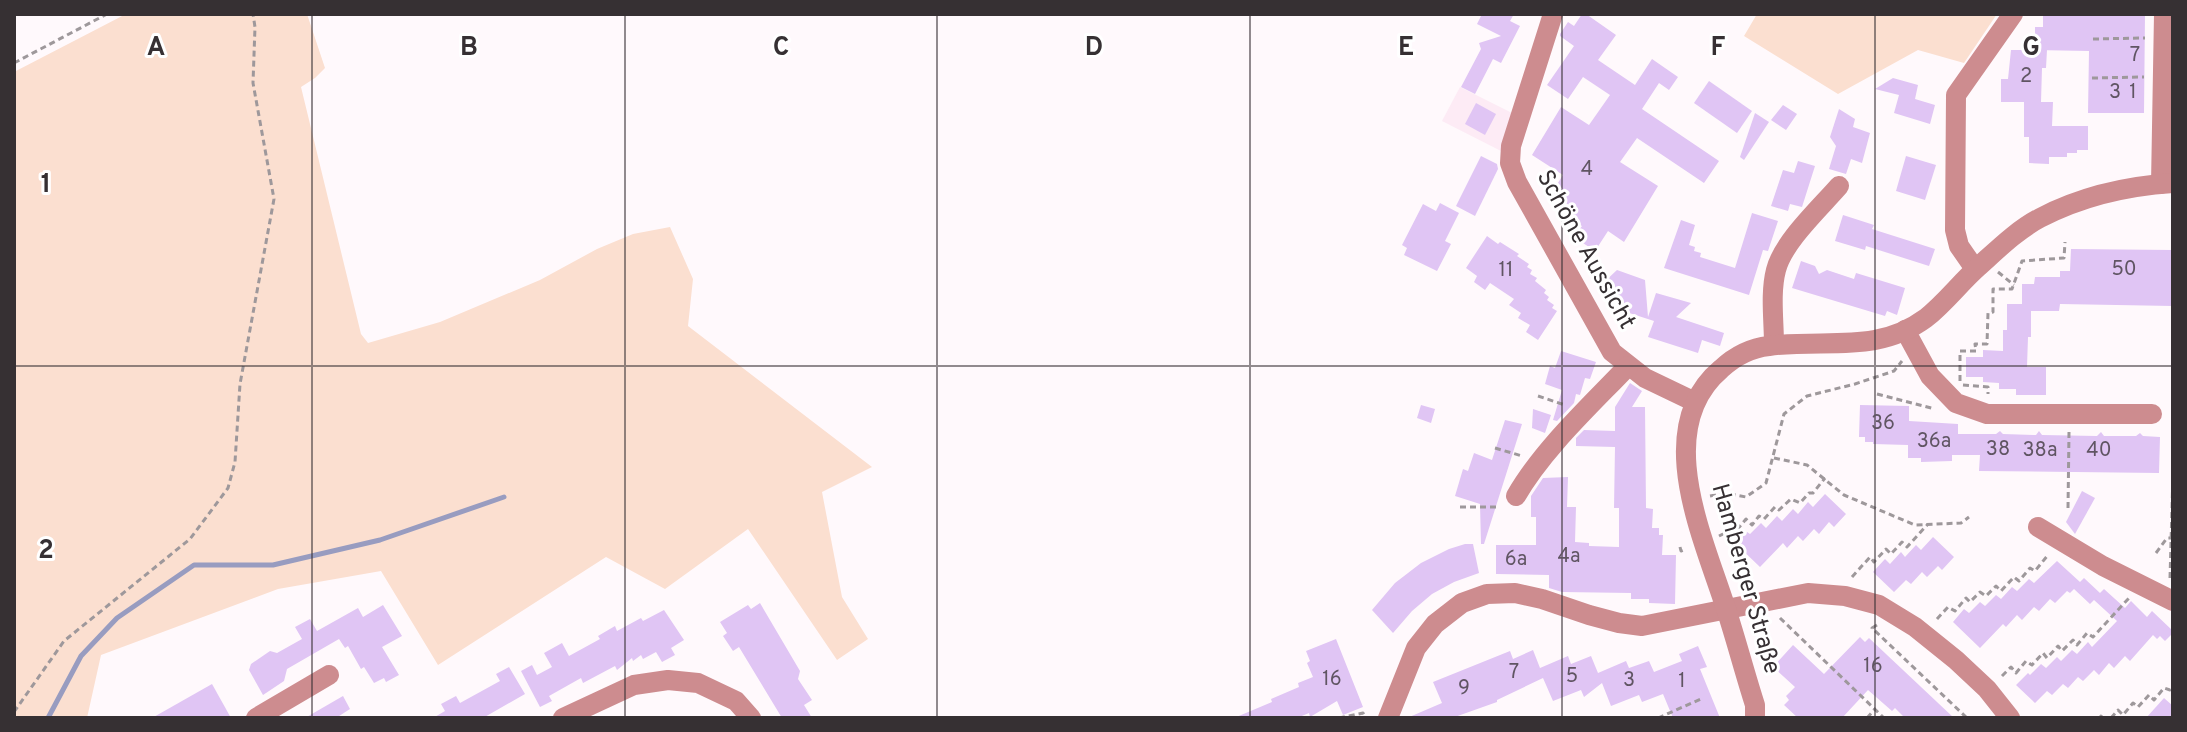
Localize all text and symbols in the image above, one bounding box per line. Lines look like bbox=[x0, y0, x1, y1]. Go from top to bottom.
text: A bbox=[147, 32, 165, 65]
text: B bbox=[460, 32, 478, 65]
text: C bbox=[773, 32, 789, 65]
text: D bbox=[1085, 32, 1103, 65]
text: E bbox=[1398, 32, 1414, 65]
text: F bbox=[1711, 32, 1726, 65]
text: G bbox=[2022, 32, 2040, 65]
house number: 7 bbox=[2130, 43, 2140, 69]
house number: 2 bbox=[2020, 64, 2032, 90]
house number: 3 bbox=[2109, 80, 2121, 106]
house number: 1 bbox=[2129, 80, 2137, 106]
house number: 4 bbox=[1581, 157, 1593, 183]
street label: Schöne Aussicht bbox=[1529, 165, 1641, 335]
text: 1 bbox=[41, 169, 51, 202]
house number: 50 bbox=[2111, 257, 2137, 283]
house number: 11 bbox=[1499, 258, 1513, 284]
house number: 36 bbox=[1871, 411, 1895, 437]
house number: 36a bbox=[1917, 429, 1951, 455]
house number: 38 bbox=[1986, 437, 2010, 463]
house number: 38a bbox=[2023, 438, 2057, 464]
house number: 40 bbox=[2086, 438, 2112, 464]
street label: Hamberger Straße bbox=[1703, 480, 1787, 678]
text: 2 bbox=[38, 535, 54, 568]
house number: 4a bbox=[1558, 544, 1580, 570]
house number: 6a bbox=[1505, 547, 1527, 573]
house number: 16 bbox=[1863, 654, 1883, 680]
house number: 7 bbox=[1509, 660, 1519, 686]
house number: 5 bbox=[1566, 664, 1578, 690]
house number: 16 bbox=[1322, 667, 1342, 693]
house number: 3 bbox=[1623, 668, 1635, 694]
house number: 1 bbox=[1678, 669, 1686, 695]
house number: 9 bbox=[1458, 676, 1470, 702]

